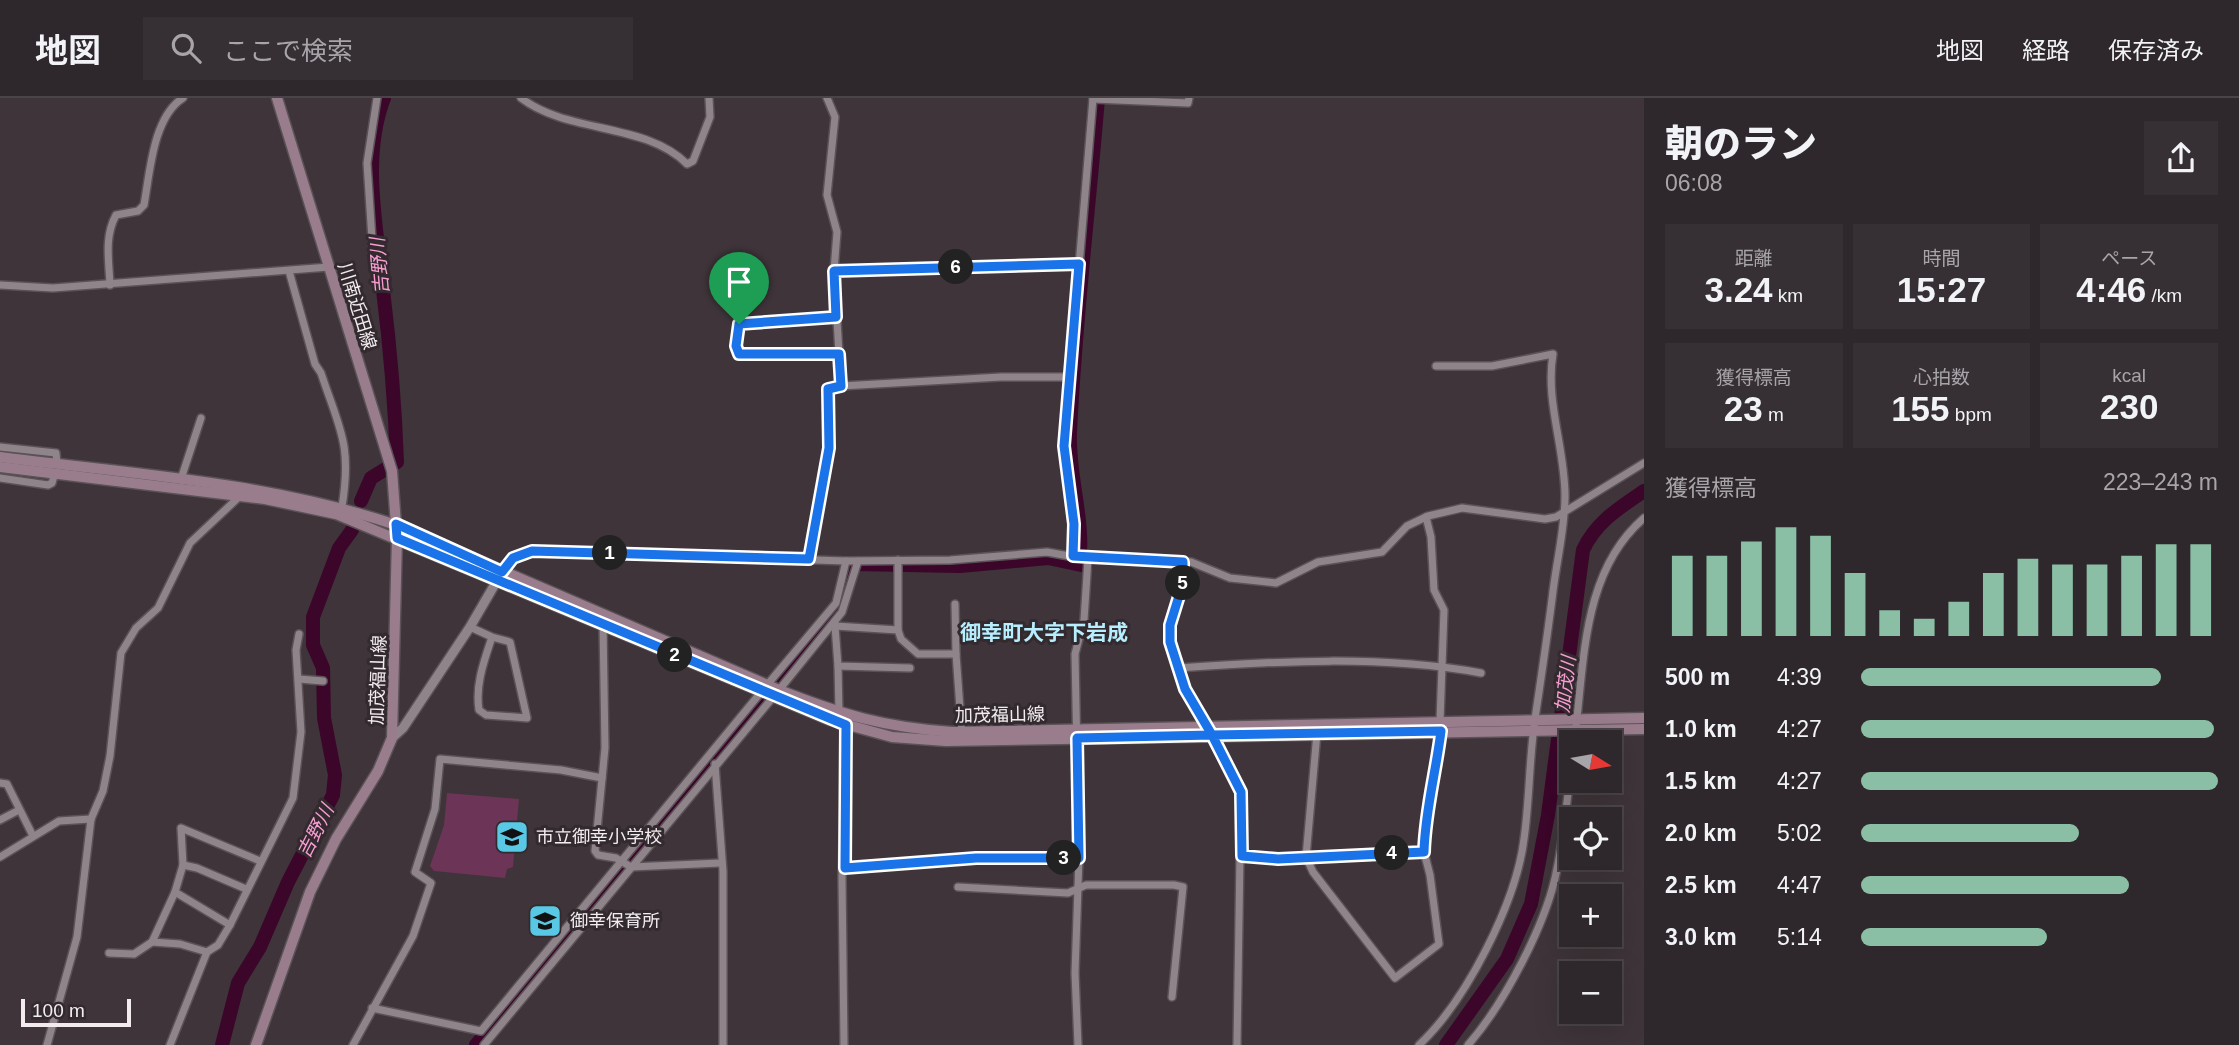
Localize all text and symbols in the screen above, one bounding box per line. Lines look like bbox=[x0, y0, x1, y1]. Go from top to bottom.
search box bbox=[143, 17, 633, 80]
icon: search bbox=[167, 29, 205, 67]
text: 地図 bbox=[35, 32, 101, 69]
text: ここで検索 bbox=[223, 36, 353, 66]
text: 地図 bbox=[1936, 37, 1984, 64]
text: 経路 bbox=[2022, 37, 2070, 64]
text: 保存済み bbox=[2108, 37, 2204, 64]
button: share bbox=[2144, 121, 2218, 195]
text: 朝のラン bbox=[1665, 123, 1817, 165]
text: 06:08 bbox=[1665, 170, 1723, 196]
water label: 吉野川 bbox=[366, 235, 392, 295]
text: 距離 bbox=[1735, 248, 1773, 269]
text: 時間 bbox=[1922, 248, 1961, 269]
text: ペース bbox=[2101, 248, 2157, 269]
pin: 6 bbox=[939, 250, 974, 284]
pin bbox=[709, 252, 769, 324]
text: 6 bbox=[950, 256, 961, 277]
street label: 川南近田線 bbox=[334, 260, 380, 352]
icon: arrive bbox=[720, 263, 758, 301]
text: 3.24 bbox=[1704, 270, 1773, 309]
text: 15:27 bbox=[1897, 270, 1986, 309]
text: 4:46 bbox=[2076, 270, 2146, 309]
text: km bbox=[1773, 285, 1803, 306]
text: /km bbox=[2146, 285, 2182, 306]
text: kcal bbox=[2112, 365, 2146, 386]
text: 獲得標高 bbox=[1716, 367, 1792, 388]
text: 心拍数 bbox=[1913, 367, 1970, 388]
text: 230 bbox=[2100, 387, 2158, 426]
text: 23 bbox=[1724, 389, 1763, 428]
text: 155 bbox=[1891, 389, 1950, 428]
text: m bbox=[1763, 404, 1784, 425]
text: bpm bbox=[1950, 404, 1992, 425]
text: 223–243 m bbox=[2103, 469, 2218, 495]
text: 獲得標高 bbox=[1665, 475, 1757, 501]
pin: 1 bbox=[592, 536, 628, 570]
text: 1 bbox=[604, 542, 615, 563]
pin: 5 bbox=[1166, 566, 1200, 601]
text: 5 bbox=[1177, 572, 1188, 593]
district label: 御幸町大字下岩成 bbox=[960, 621, 1128, 644]
street label: 加茂福山線 bbox=[366, 635, 390, 725]
pin: 2 bbox=[658, 638, 692, 672]
text: 2 bbox=[669, 644, 680, 665]
water label: 加茂川 bbox=[1552, 653, 1580, 714]
text: 500 m bbox=[1665, 664, 1730, 690]
text: 4:39 bbox=[1777, 664, 1822, 690]
street label: 加茂福山線 bbox=[955, 704, 1045, 726]
text: 1.0 km bbox=[1665, 716, 1737, 742]
text: 4:27 bbox=[1777, 716, 1822, 742]
north arrow bbox=[1559, 730, 1622, 793]
map controls bbox=[1559, 730, 1622, 1024]
text: 1.5 km bbox=[1665, 768, 1737, 794]
text: 4:27 bbox=[1777, 768, 1822, 794]
water label: 吉野川 bbox=[293, 799, 339, 861]
button: locate bbox=[1559, 807, 1622, 870]
school or university icon: 市立御幸小学校 bbox=[493, 818, 531, 856]
text: 2.0 km bbox=[1665, 820, 1737, 846]
text: 5:02 bbox=[1777, 820, 1822, 846]
place label: 市立御幸小学校 bbox=[536, 827, 662, 847]
pin: 4 bbox=[1374, 836, 1410, 870]
pin: 3 bbox=[1046, 840, 1082, 876]
text: 4 bbox=[1386, 842, 1397, 863]
text: 3 bbox=[1058, 847, 1069, 868]
text: 2.5 km bbox=[1665, 872, 1737, 898]
text: 4:47 bbox=[1777, 872, 1822, 898]
button: + bbox=[1559, 884, 1622, 947]
school or university icon: 御幸保育所 bbox=[526, 902, 564, 940]
place label: 御幸保育所 bbox=[570, 911, 660, 931]
text: 3.0 km bbox=[1665, 924, 1737, 950]
text: 5:14 bbox=[1777, 924, 1822, 950]
button: − bbox=[1559, 961, 1622, 1024]
scale bar bbox=[21, 996, 131, 1028]
text: 100 m bbox=[32, 1000, 85, 1021]

